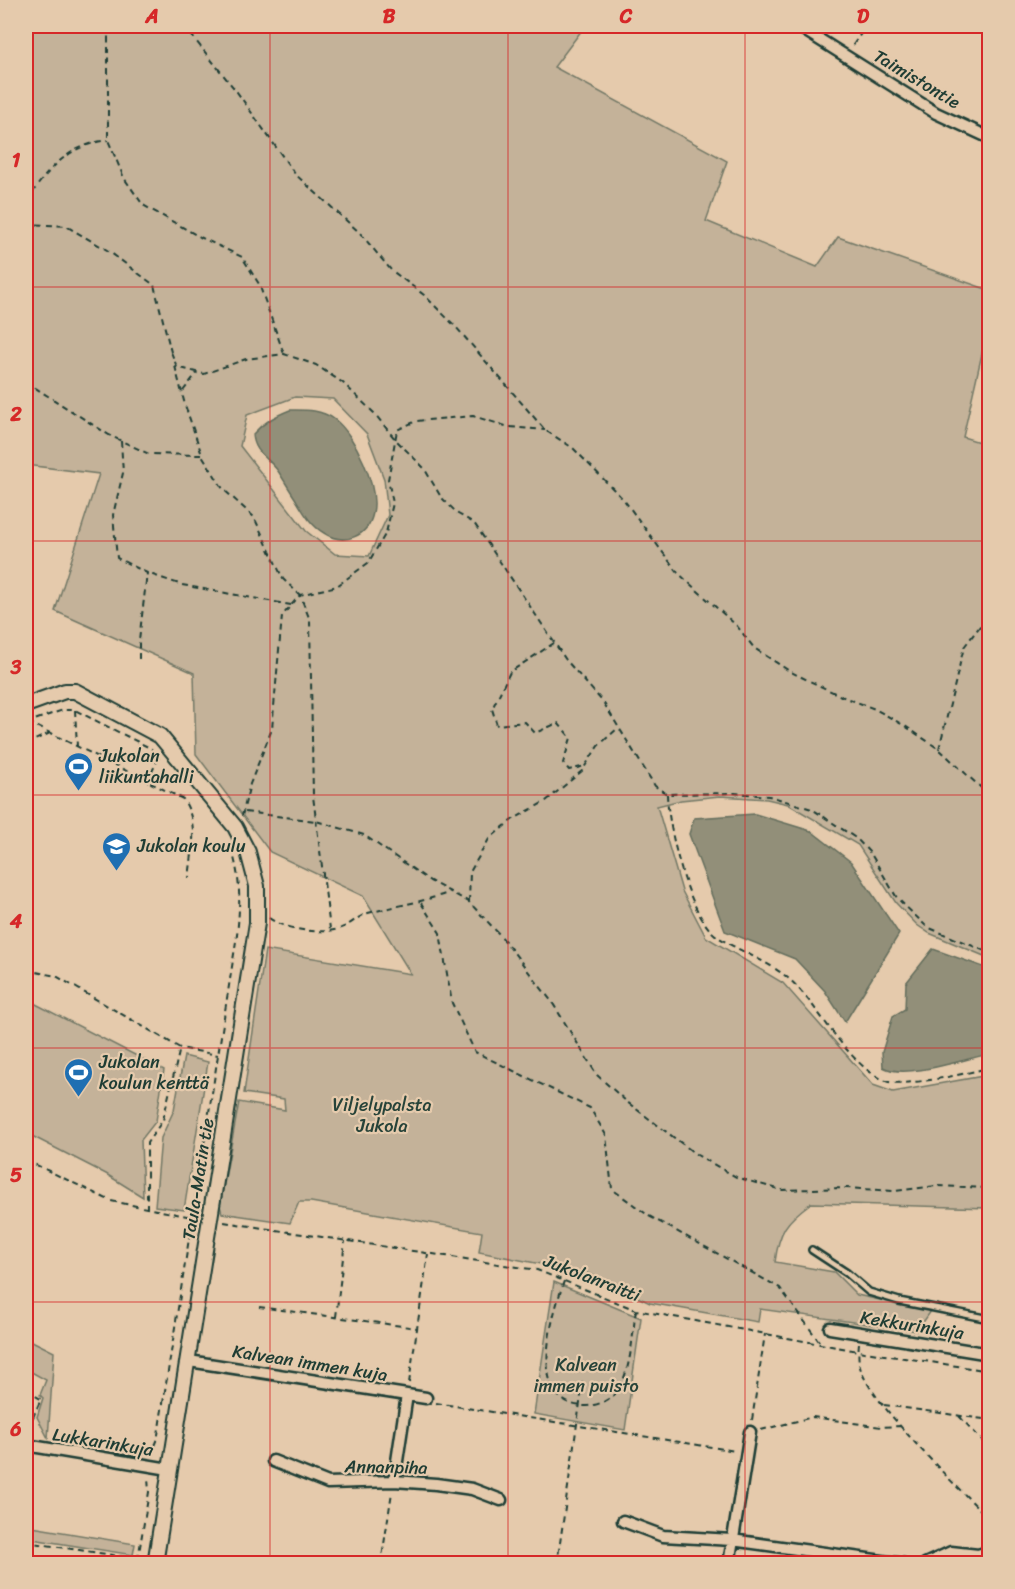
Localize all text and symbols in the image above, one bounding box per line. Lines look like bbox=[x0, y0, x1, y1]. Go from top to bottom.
text: A bbox=[144, 0, 159, 34]
text: B bbox=[383, 0, 396, 34]
text: C bbox=[619, 0, 633, 34]
text: D bbox=[857, 0, 870, 34]
street label: Taimistontie bbox=[867, 40, 967, 118]
text: 1 bbox=[12, 143, 21, 178]
text: 2 bbox=[9, 397, 22, 432]
text: 3 bbox=[10, 650, 22, 685]
place label: Jukolan liikuntahalli bbox=[98, 740, 195, 793]
sports icon: Jukolan liikuntahalli bbox=[62, 750, 94, 792]
school or university icon: Jukolan koulu bbox=[100, 830, 132, 872]
place label: Jukolan koulu bbox=[136, 830, 246, 862]
text: 4 bbox=[9, 904, 23, 939]
place label: Jukolan koulun kenttä bbox=[98, 1046, 210, 1099]
sports icon: Jukolan koulun kenttä bbox=[62, 1056, 94, 1098]
park label: Viljelypalsta Jukola bbox=[332, 1089, 432, 1142]
street label: Taula-Matin tie bbox=[173, 1116, 223, 1242]
text: 5 bbox=[10, 1158, 22, 1193]
street label: Jukolanraitti bbox=[538, 1244, 646, 1312]
street label: Kekkurinkuja bbox=[858, 1301, 967, 1349]
street label: Kalvean immen kuja bbox=[230, 1335, 390, 1391]
park label: Kalvean immen puisto bbox=[533, 1349, 639, 1402]
text: 6 bbox=[9, 1412, 22, 1447]
street label: Lukkarinkuja bbox=[50, 1418, 157, 1466]
street label: Annanpiha bbox=[343, 1450, 428, 1484]

